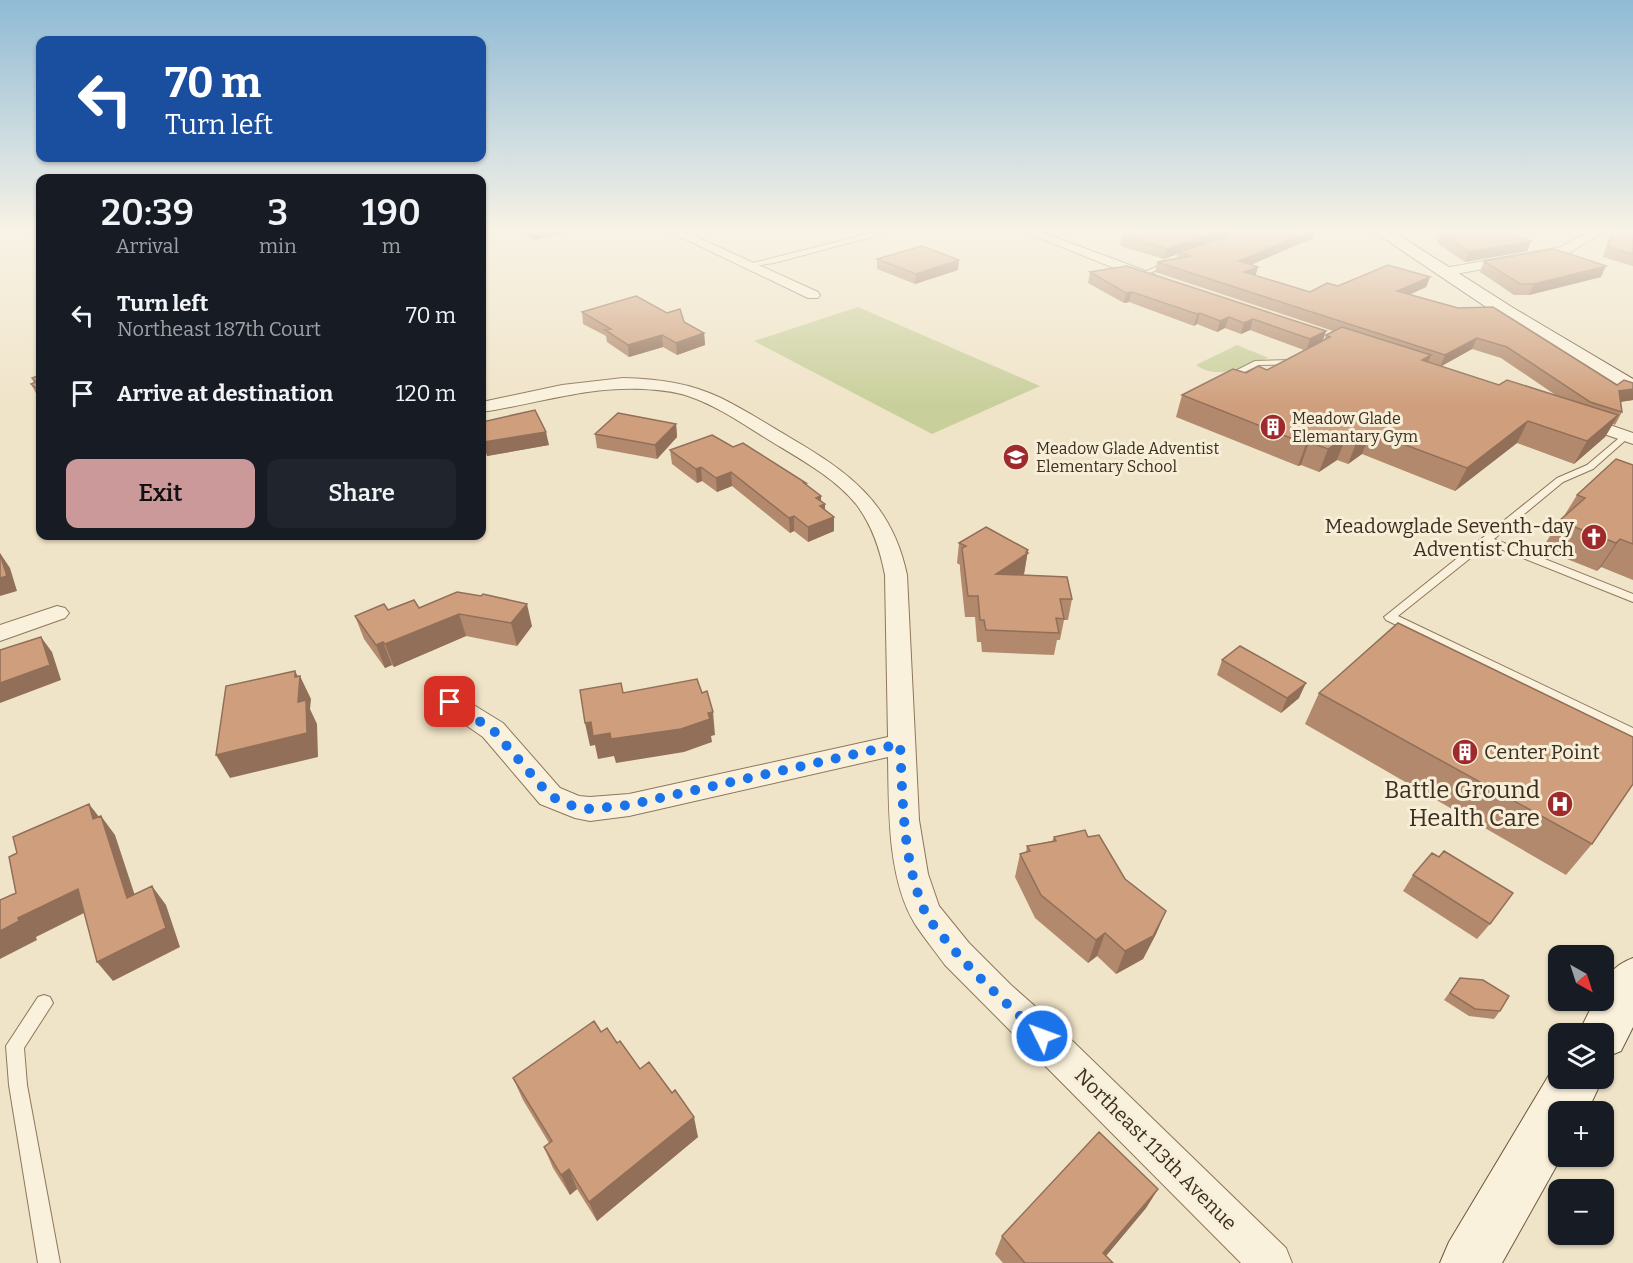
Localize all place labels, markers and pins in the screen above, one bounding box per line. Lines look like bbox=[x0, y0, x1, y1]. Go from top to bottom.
place label: Meadow Glade Elemantary Gym bbox=[1292, 409, 1418, 446]
building icon: Meadow Glade Elemantary Gym bbox=[1258, 412, 1288, 442]
place label: Meadow Glade Adventist Elementary School bbox=[1036, 439, 1219, 476]
school or university icon: Meadow Glade Adventist Elementary School bbox=[1001, 442, 1031, 472]
place label: Meadowglade Seventh-day Adventist Church bbox=[1325, 514, 1575, 561]
church icon: Meadowglade Seventh-day Adventist Church bbox=[1579, 522, 1609, 552]
pin bbox=[424, 676, 475, 727]
building icon: Center Point bbox=[1450, 737, 1480, 767]
place label: Center Point bbox=[1484, 740, 1600, 764]
place label: Battle Ground Health Care bbox=[1384, 776, 1540, 832]
hospital icon: Battle Ground Health Care bbox=[1545, 789, 1575, 819]

